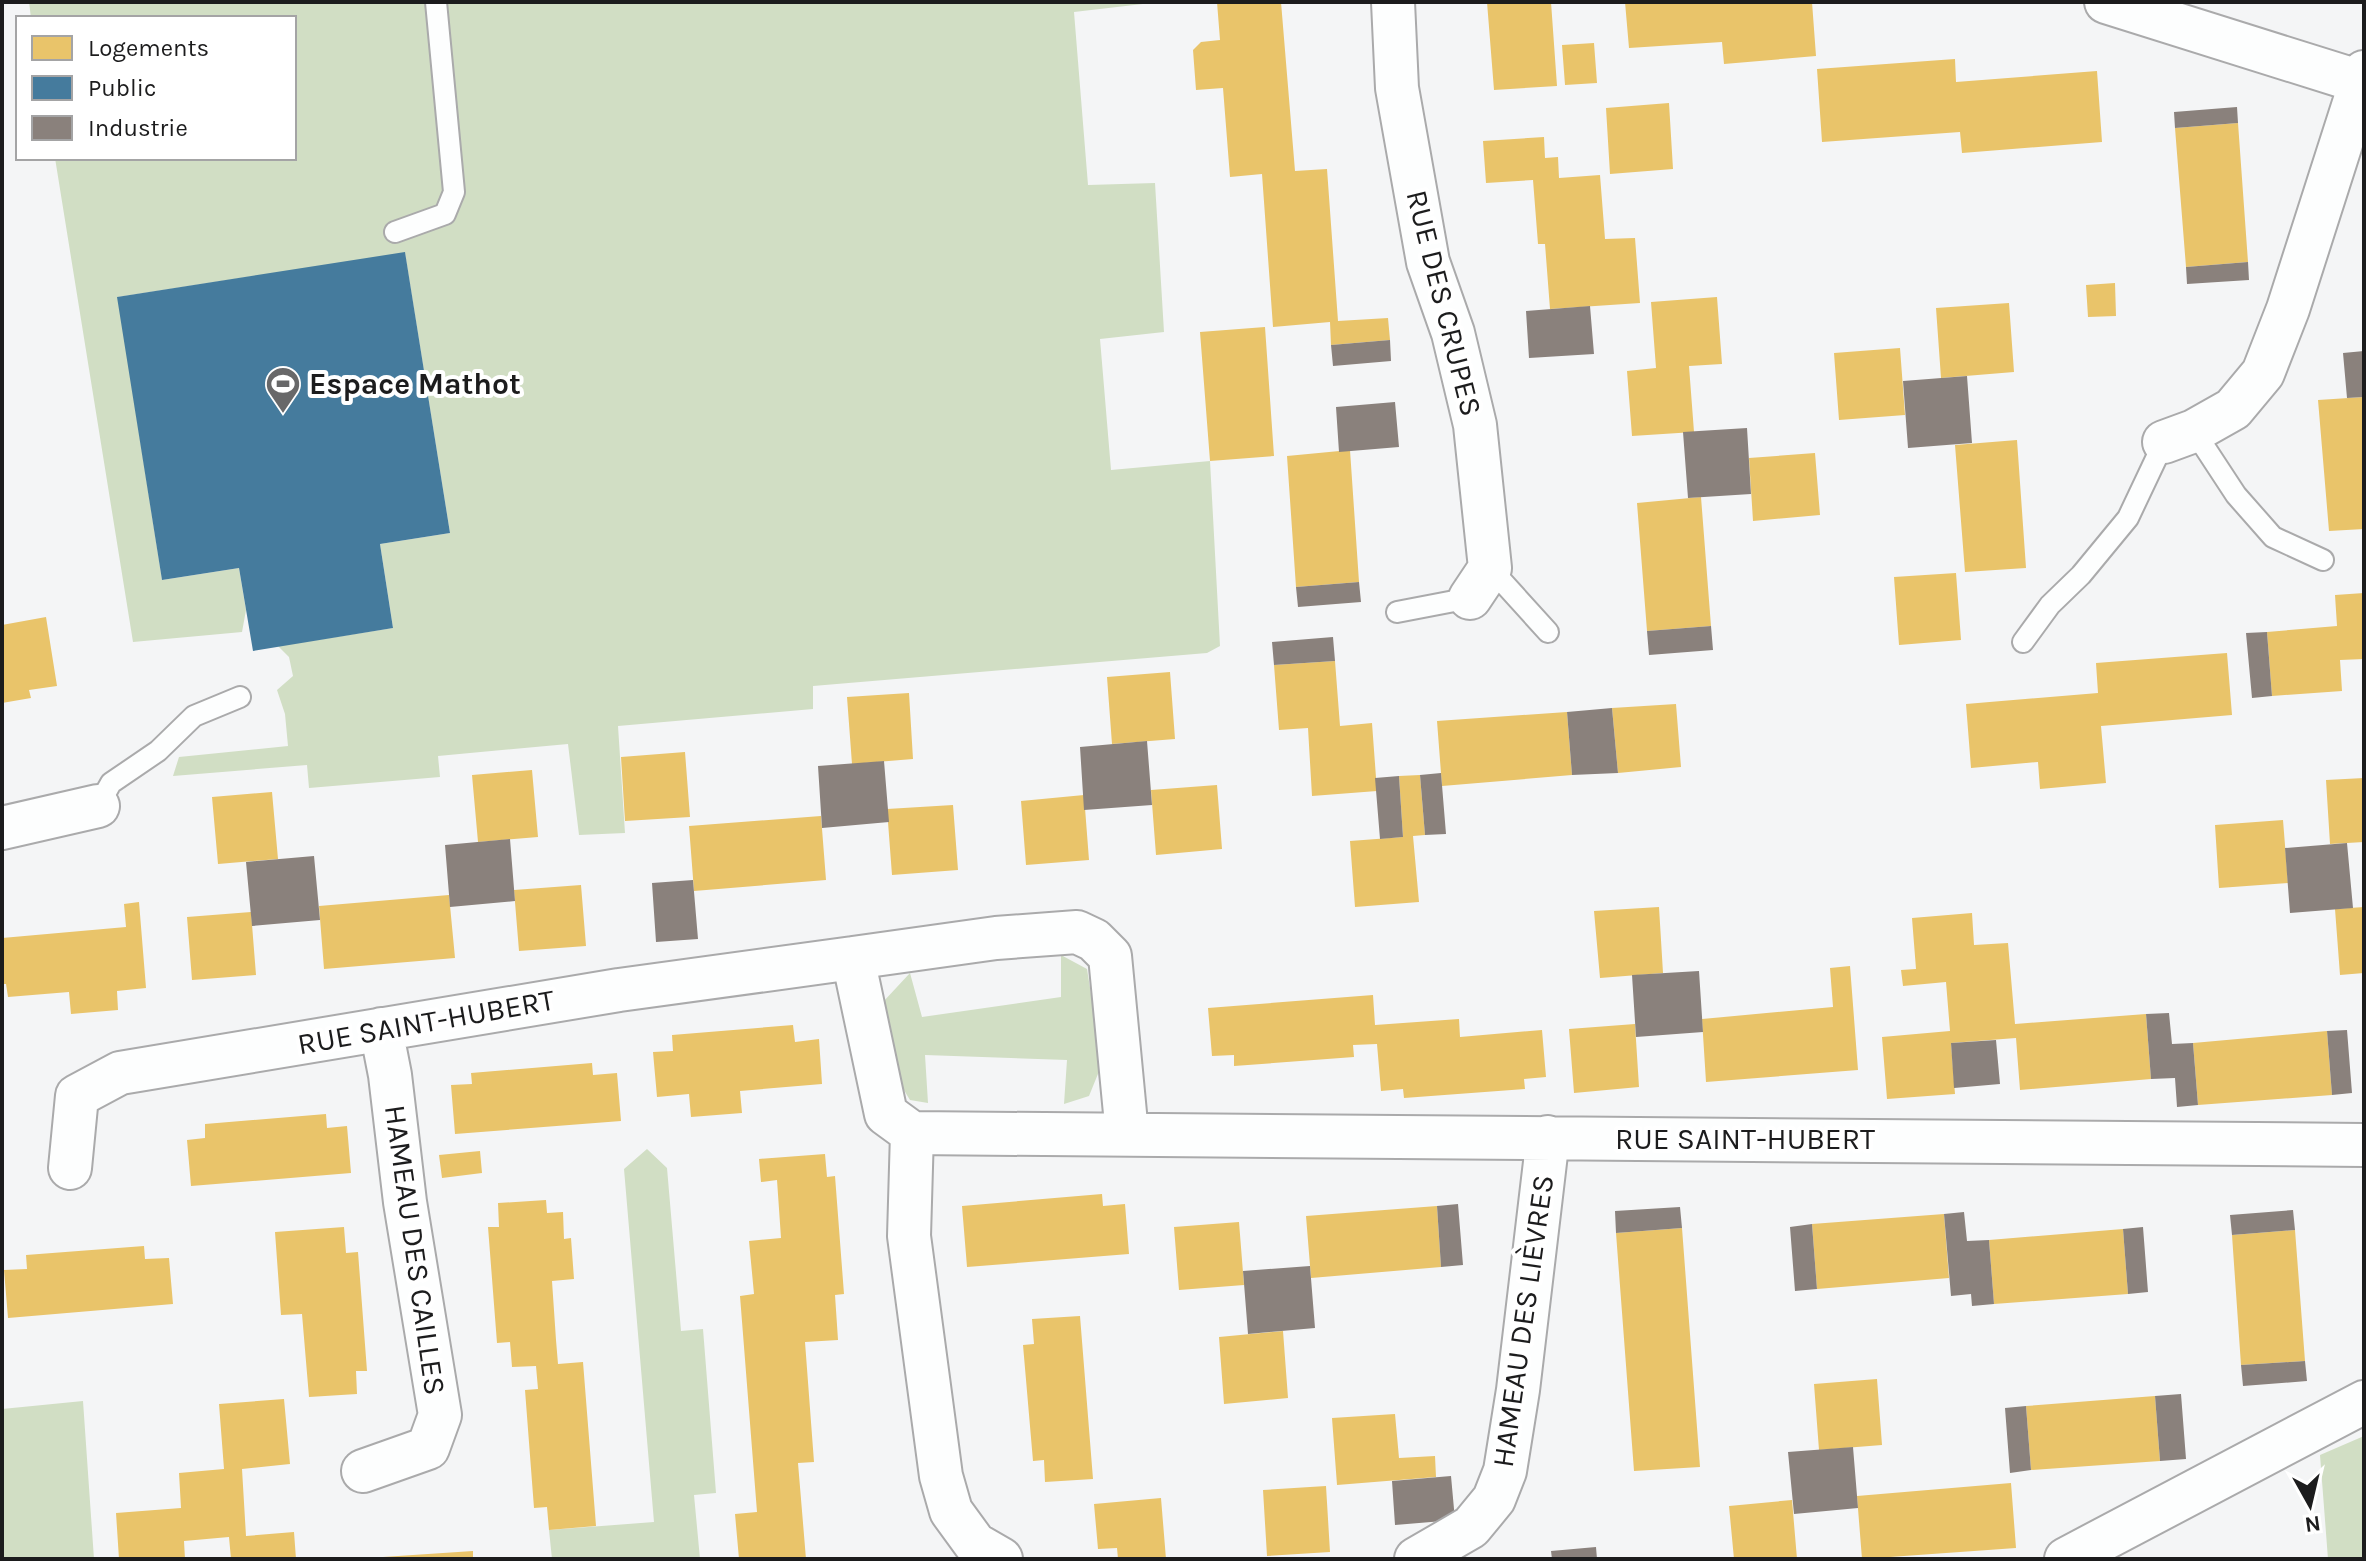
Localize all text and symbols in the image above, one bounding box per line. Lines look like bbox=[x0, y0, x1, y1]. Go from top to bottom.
legend bbox=[16, 16, 296, 160]
text: Logements bbox=[88, 34, 209, 62]
text: Public bbox=[88, 74, 156, 102]
text: Industrie bbox=[88, 114, 188, 142]
street label: RUE DES CRUPES bbox=[1398, 186, 1490, 420]
sports icon: Espace Mathot bbox=[264, 365, 302, 415]
place label: Espace Mathot bbox=[309, 366, 521, 402]
street label: RUE SAINT-HUBERT bbox=[295, 982, 557, 1062]
street label: HAMEAU DES CAILLES bbox=[377, 1103, 453, 1397]
street label: RUE SAINT-HUBERT bbox=[1615, 1121, 1875, 1157]
street label: HAMEAU DES LIÈVRES bbox=[1485, 1172, 1561, 1470]
north arrow bbox=[2270, 1465, 2350, 1545]
text: N bbox=[2303, 1510, 2322, 1538]

